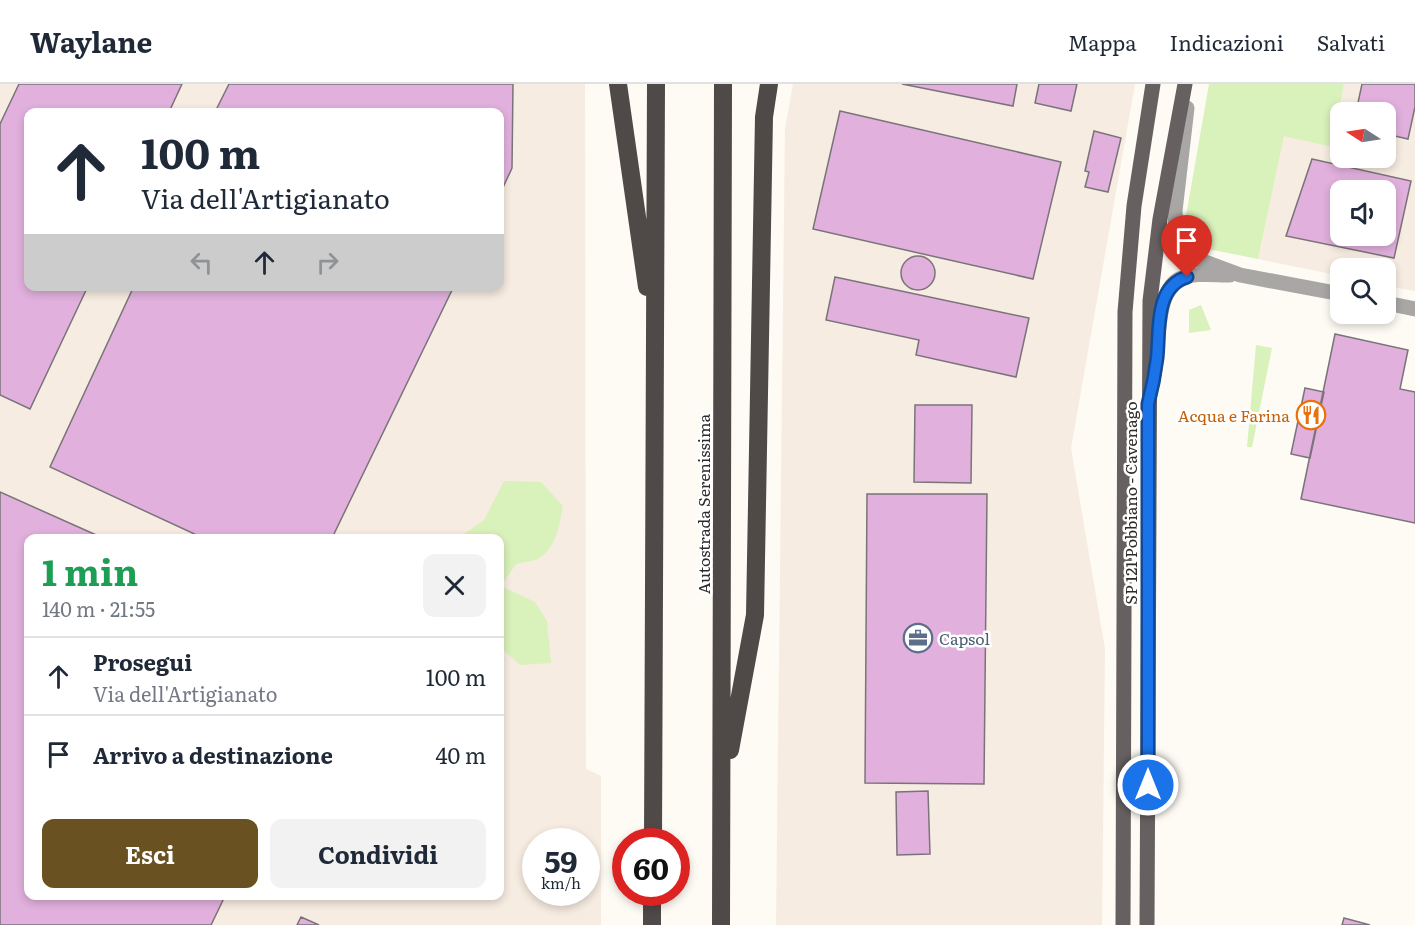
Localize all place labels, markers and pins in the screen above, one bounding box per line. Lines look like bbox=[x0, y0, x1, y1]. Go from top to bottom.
pin bbox=[1161, 215, 1212, 277]
restaurant icon: Acqua e Farina bbox=[1295, 399, 1327, 431]
place label: Acqua e Farina bbox=[1178, 403, 1290, 427]
office icon: Capsol bbox=[902, 622, 934, 654]
place label: Capsol bbox=[939, 626, 990, 650]

